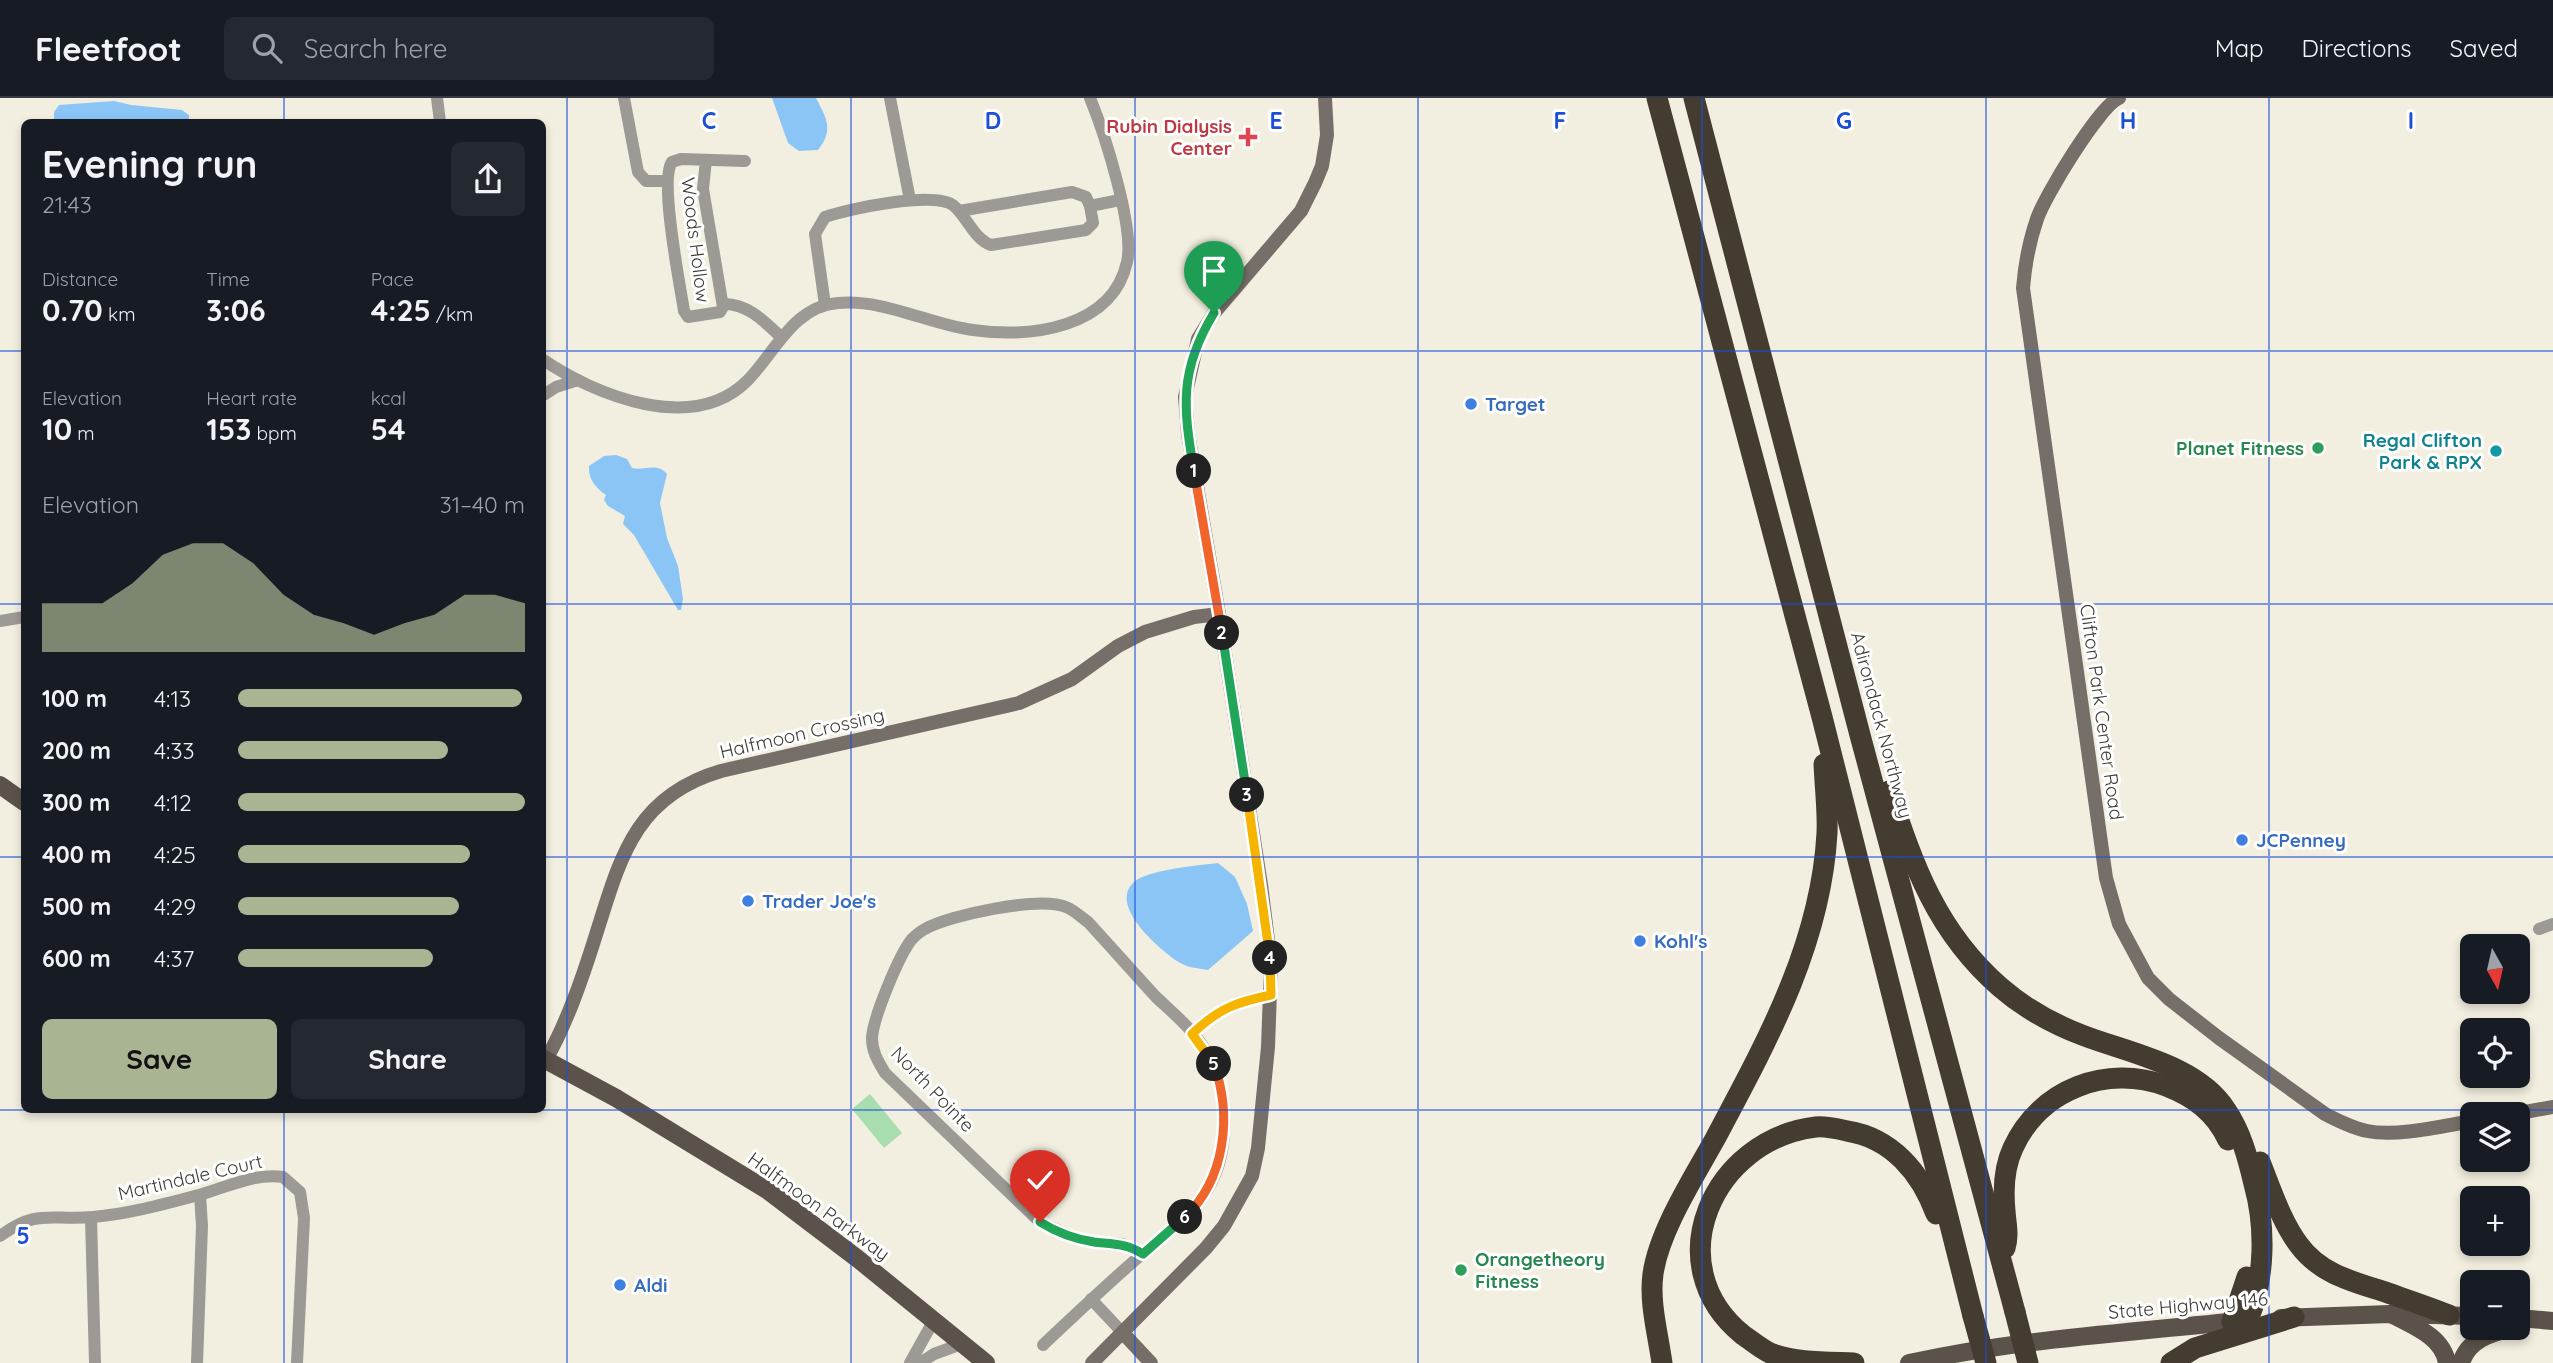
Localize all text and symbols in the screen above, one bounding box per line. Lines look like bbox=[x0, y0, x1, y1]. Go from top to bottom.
search box bbox=[224, 17, 714, 80]
text: Fleetfoot bbox=[35, 28, 182, 69]
icon: search bbox=[248, 29, 286, 67]
text: Search here bbox=[304, 32, 447, 65]
text: Map bbox=[2215, 33, 2264, 63]
text: Directions bbox=[2302, 33, 2412, 63]
text: Saved bbox=[2450, 33, 2518, 63]
text: C bbox=[702, 106, 716, 135]
text: D bbox=[985, 106, 1001, 135]
text: E bbox=[1269, 106, 1283, 135]
text: F bbox=[1554, 106, 1566, 135]
text: G bbox=[1836, 106, 1852, 135]
text: H bbox=[2120, 106, 2136, 135]
text: I bbox=[2408, 106, 2414, 135]
place label: Rubin Dialysis Center bbox=[1106, 114, 1232, 160]
marker: Rubin Dialysis Center bbox=[1238, 127, 1258, 147]
text: Evening run bbox=[42, 140, 257, 188]
button: share bbox=[451, 142, 525, 216]
street label: Woods Hollow bbox=[676, 176, 716, 304]
text: 21:43 bbox=[42, 190, 92, 219]
pin bbox=[1184, 241, 1244, 313]
icon: arrive bbox=[1195, 252, 1233, 290]
text: Distance bbox=[42, 267, 118, 291]
text: Time bbox=[206, 267, 250, 291]
text: Pace bbox=[371, 267, 414, 291]
text: 0.70 bbox=[42, 291, 103, 329]
text: 3:06 bbox=[206, 291, 266, 329]
text: 4:25 bbox=[371, 291, 431, 329]
text: km bbox=[103, 302, 135, 326]
text: /km bbox=[431, 302, 473, 326]
text: Elevation bbox=[42, 386, 122, 410]
text: Heart rate bbox=[206, 386, 297, 410]
text: kcal bbox=[371, 386, 406, 410]
place label: Target bbox=[1485, 392, 1546, 416]
marker: Target bbox=[1463, 396, 1479, 412]
text: 10 bbox=[42, 410, 72, 448]
text: 153 bbox=[206, 410, 251, 448]
text: 54 bbox=[371, 410, 406, 448]
text: m bbox=[72, 421, 95, 445]
text: bpm bbox=[251, 421, 297, 445]
place label: Regal Clifton Park & RPX bbox=[2363, 428, 2482, 474]
place label: Planet Fitness bbox=[2176, 436, 2304, 460]
marker: Planet Fitness bbox=[2310, 440, 2326, 456]
marker: Regal Clifton Park & RPX bbox=[2488, 443, 2504, 459]
pin: 1 bbox=[1176, 454, 1212, 488]
text: 1 bbox=[1190, 458, 1197, 482]
text: Elevation bbox=[42, 490, 139, 519]
text: 31–40 m bbox=[440, 490, 525, 519]
street label: Clifton Park Center Road bbox=[2075, 602, 2129, 822]
pin: 2 bbox=[1204, 616, 1240, 650]
text: 2 bbox=[1216, 620, 1227, 644]
street label: Adirondack Northway bbox=[1846, 629, 1918, 821]
text: 100 m bbox=[42, 684, 107, 713]
text: 4:13 bbox=[154, 684, 191, 713]
street label: Halfmoon Crossing bbox=[717, 702, 887, 764]
text: 200 m bbox=[42, 736, 111, 765]
text: 4:33 bbox=[154, 736, 195, 765]
pin: 3 bbox=[1230, 778, 1264, 812]
text: 3 bbox=[1241, 782, 1252, 806]
text: 300 m bbox=[42, 788, 110, 817]
text: 4:12 bbox=[154, 788, 192, 817]
place label: JCPenney bbox=[2256, 828, 2346, 852]
marker: JCPenney bbox=[2234, 832, 2250, 848]
text: 400 m bbox=[42, 840, 111, 869]
text: 4:25 bbox=[154, 840, 196, 869]
place label: Trader Joe's bbox=[762, 889, 876, 913]
text: 500 m bbox=[42, 892, 111, 921]
text: 4:29 bbox=[154, 892, 196, 921]
marker: Trader Joe's bbox=[740, 893, 756, 909]
place label: Kohl's bbox=[1654, 929, 1707, 953]
marker: Kohl's bbox=[1632, 933, 1648, 949]
north arrow bbox=[2460, 934, 2530, 1004]
map controls bbox=[2460, 934, 2530, 1340]
pin: 4 bbox=[1252, 940, 1288, 976]
text: 600 m bbox=[42, 944, 111, 973]
text: 4:37 bbox=[154, 944, 194, 973]
text: 4 bbox=[1264, 945, 1275, 969]
button: locate bbox=[2460, 1018, 2530, 1088]
button: Save bbox=[42, 1019, 277, 1099]
button: Share bbox=[291, 1019, 525, 1099]
street label: North Pointe bbox=[886, 1041, 980, 1137]
pin: 5 bbox=[1196, 1046, 1232, 1082]
text: 5 bbox=[1208, 1051, 1219, 1075]
button: layers bbox=[2460, 1102, 2530, 1172]
street label: Halfmoon Parkway bbox=[743, 1146, 895, 1266]
street label: Martindale Court bbox=[115, 1149, 265, 1205]
pin bbox=[1010, 1150, 1070, 1222]
icon: check bbox=[1021, 1161, 1059, 1199]
button: + bbox=[2460, 1186, 2530, 1256]
pin: 6 bbox=[1168, 1200, 1202, 1234]
text: 6 bbox=[1179, 1204, 1190, 1228]
text: 5 bbox=[16, 1221, 30, 1250]
place label: Orangetheory Fitness bbox=[1475, 1247, 1605, 1293]
marker: Orangetheory Fitness bbox=[1453, 1262, 1469, 1278]
button: − bbox=[2460, 1270, 2530, 1340]
place label: Aldi bbox=[634, 1273, 668, 1297]
marker: Aldi bbox=[612, 1277, 628, 1293]
street label: State Highway 146 bbox=[2107, 1286, 2269, 1324]

